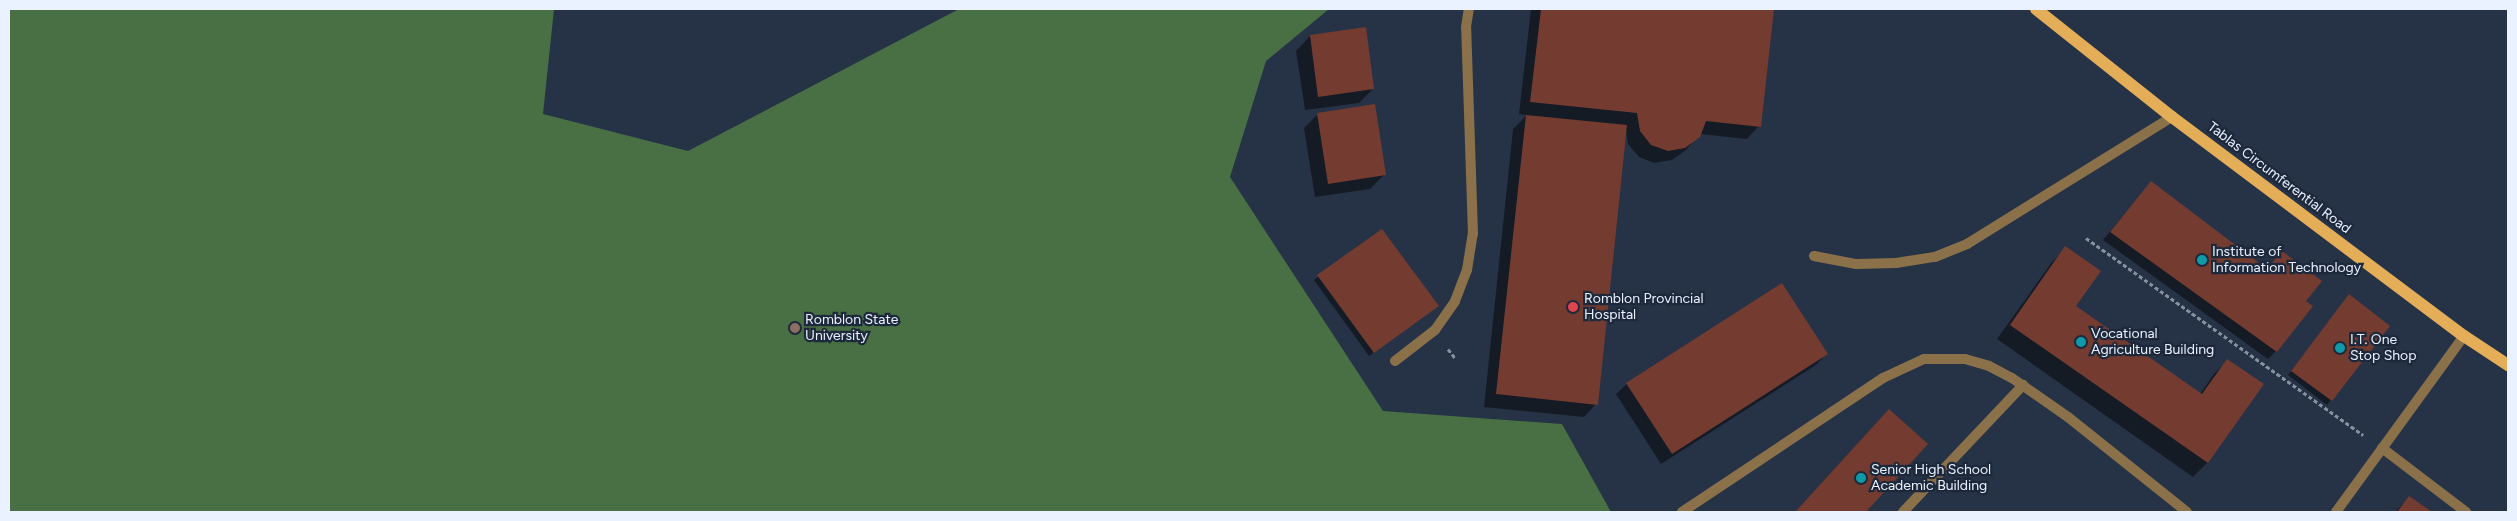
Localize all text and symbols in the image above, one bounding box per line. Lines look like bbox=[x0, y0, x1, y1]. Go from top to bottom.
street label: Tablas Circumferential Road bbox=[2204, 119, 2354, 237]
place label: Institute of Information Technology bbox=[2212, 244, 2361, 276]
marker: Institute of Information Technology bbox=[2196, 254, 2208, 266]
place label: Romblon Provincial Hospital bbox=[1584, 291, 1704, 324]
marker: Romblon Provincial Hospital bbox=[1566, 300, 1580, 314]
place label: Romblon State University bbox=[805, 312, 898, 344]
marker: Romblon State University bbox=[789, 322, 801, 334]
place label: Vocational Agriculture Building bbox=[2091, 326, 2214, 358]
place label: I.T. One Stop Shop bbox=[2350, 332, 2417, 364]
marker: Vocational Agriculture Building bbox=[2075, 336, 2087, 348]
marker: I.T. One Stop Shop bbox=[2334, 342, 2346, 354]
place label: Senior High School Academic Building bbox=[1871, 462, 1991, 494]
marker: Senior High School Academic Building bbox=[1855, 472, 1867, 484]

